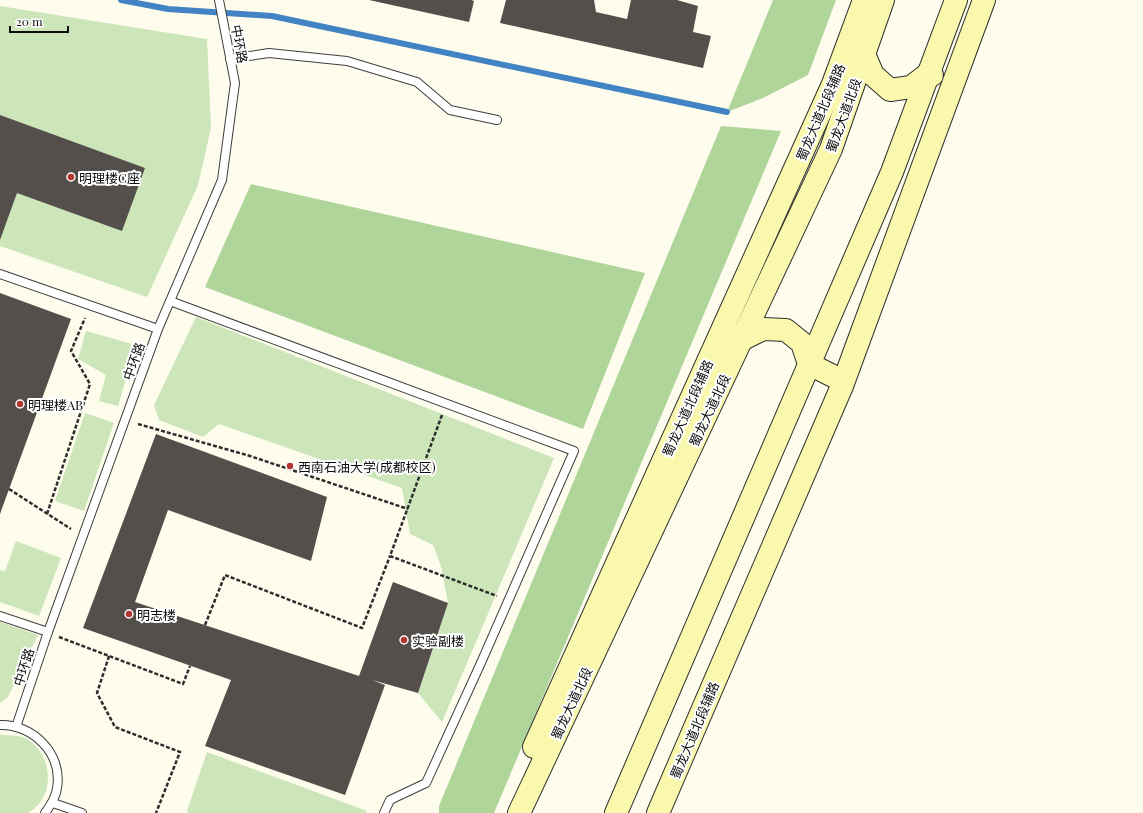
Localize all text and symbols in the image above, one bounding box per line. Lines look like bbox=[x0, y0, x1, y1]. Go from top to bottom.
scale bar bbox=[10, 8, 68, 34]
text: 20 m bbox=[16, 13, 43, 29]
street label: 中环路 bbox=[228, 23, 252, 65]
street label: 蜀龙大道北段辅路 bbox=[793, 61, 847, 163]
street label: 蜀龙大道北段 bbox=[822, 76, 864, 154]
place label: 明理楼C座 bbox=[79, 169, 140, 186]
marker: 明理楼C座 bbox=[66, 172, 76, 182]
street label: 中环路 bbox=[118, 340, 148, 382]
street label: 蜀龙大道北段辅路 bbox=[659, 357, 715, 459]
street label: 蜀龙大道北段 bbox=[685, 371, 733, 449]
place label: 明理楼AB bbox=[28, 396, 83, 413]
marker: 明理楼AB bbox=[15, 399, 25, 409]
place label: 西南石油大学(成都校区) bbox=[298, 458, 436, 475]
marker: 西南石油大学(成都校区) bbox=[285, 461, 295, 471]
place label: 明志楼 bbox=[137, 606, 176, 623]
marker: 明志楼 bbox=[124, 609, 134, 619]
place label: 实验副楼 bbox=[412, 632, 464, 649]
marker: 实验副楼 bbox=[399, 635, 409, 645]
street label: 中环路 bbox=[9, 646, 37, 688]
street label: 蜀龙大道北段 bbox=[547, 664, 595, 742]
street label: 蜀龙大道北段辅路 bbox=[666, 679, 722, 781]

